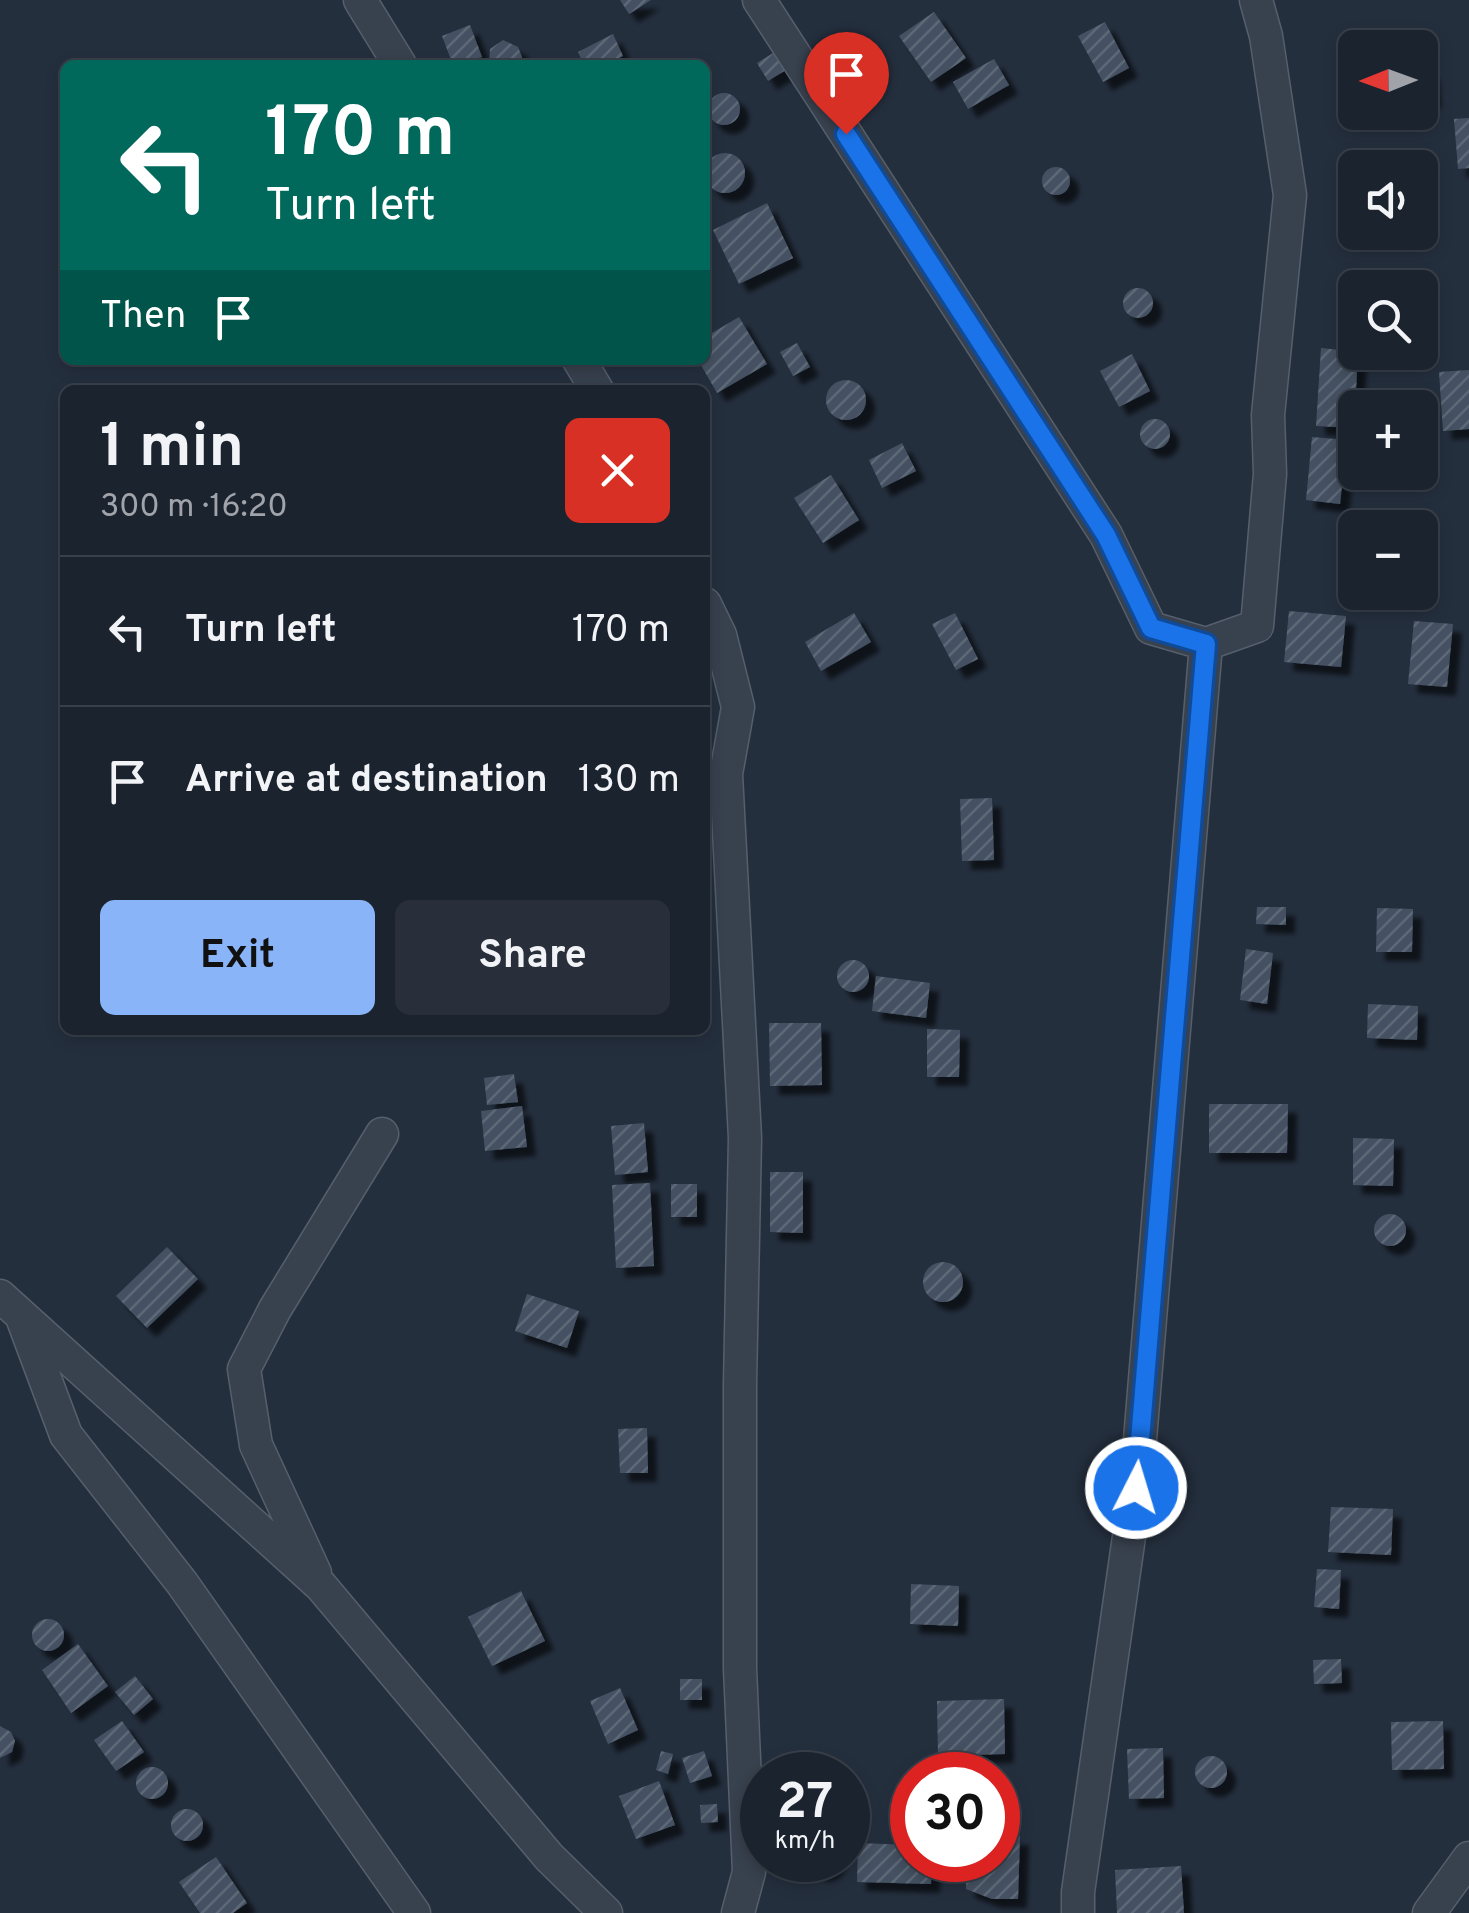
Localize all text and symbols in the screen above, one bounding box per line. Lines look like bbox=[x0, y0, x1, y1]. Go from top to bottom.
north arrow bbox=[1338, 30, 1438, 130]
map controls bbox=[1338, 30, 1438, 610]
pin bbox=[804, 32, 889, 135]
icon: arrive bbox=[819, 47, 874, 102]
text: 170 m bbox=[265, 92, 455, 181]
icon: left bbox=[100, 100, 230, 230]
button: sound bbox=[1338, 150, 1438, 250]
text: Turn left bbox=[265, 179, 436, 236]
button: search bbox=[1338, 270, 1438, 370]
icon: arrive bbox=[206, 290, 261, 345]
text: Then bbox=[100, 293, 186, 342]
button: + bbox=[1338, 390, 1438, 490]
text: 1 min bbox=[100, 412, 244, 488]
button: close bbox=[565, 418, 670, 523]
text: 300 m · 16:20 bbox=[100, 488, 288, 528]
button: − bbox=[1338, 510, 1438, 610]
icon: left bbox=[100, 604, 155, 659]
text: Turn left bbox=[185, 607, 337, 656]
text: 170 m bbox=[572, 607, 670, 656]
icon: arrive bbox=[100, 754, 155, 809]
text: Arrive at destination bbox=[185, 757, 548, 806]
text: 130 m bbox=[578, 757, 680, 806]
button: Exit bbox=[100, 900, 375, 1015]
button: Share bbox=[395, 900, 670, 1015]
position arrow bbox=[1084, 1436, 1188, 1540]
speed limit sign: 30 bbox=[890, 1752, 1020, 1882]
text: 27 bbox=[777, 1773, 833, 1836]
text: km/h bbox=[775, 1826, 835, 1858]

